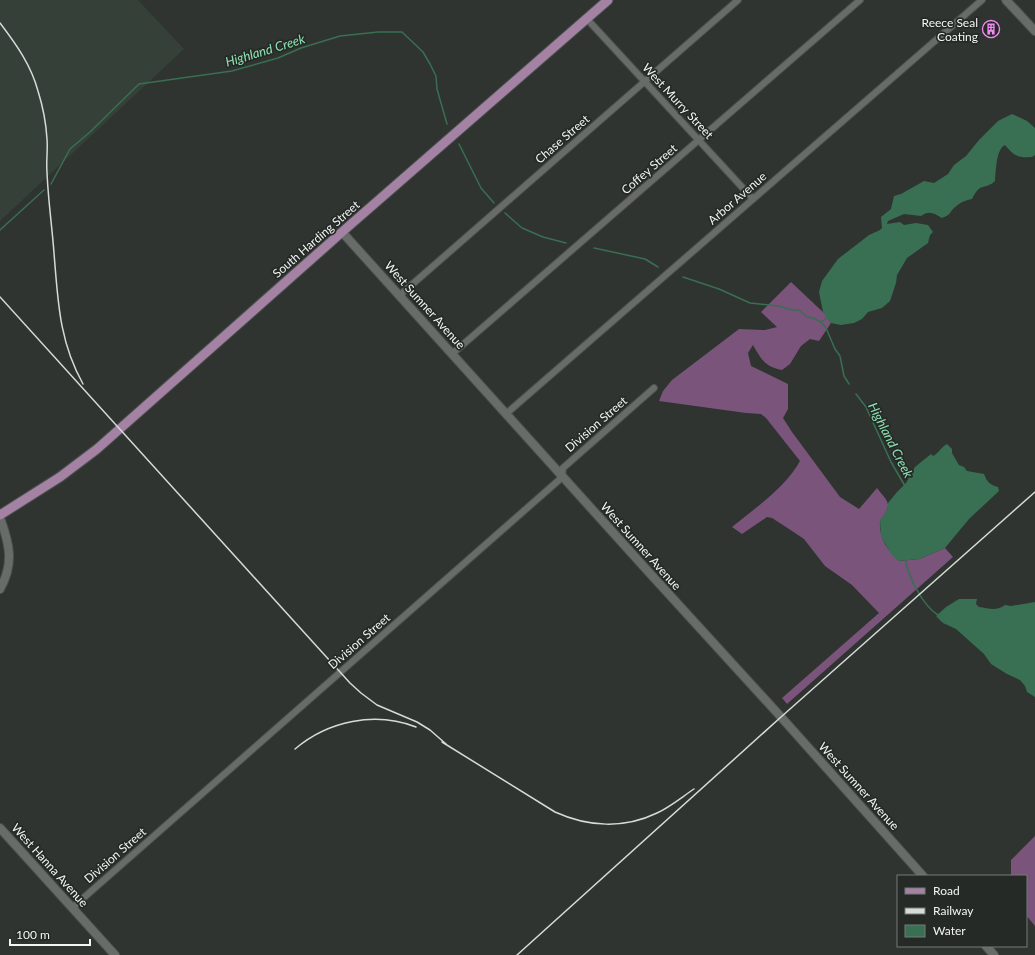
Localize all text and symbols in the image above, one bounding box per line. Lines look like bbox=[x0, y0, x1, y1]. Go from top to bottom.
place label: Reece Seal Coating bbox=[922, 15, 978, 44]
building icon: Reece Seal Coating bbox=[981, 19, 1001, 39]
water label: Highland Creek bbox=[223, 30, 308, 70]
street label: West Murry Street bbox=[639, 60, 717, 142]
street label: Chase Street bbox=[532, 111, 593, 167]
street label: Coffey Street bbox=[618, 140, 681, 197]
street label: Arbor Avenue bbox=[705, 169, 769, 227]
street label: South Harding Street bbox=[269, 197, 363, 281]
street label: West Sumner Avenue bbox=[382, 258, 468, 352]
street label: Division Street bbox=[562, 393, 631, 455]
water label: Highland Creek bbox=[865, 400, 917, 481]
street label: West Sumner Avenue bbox=[598, 499, 684, 593]
street label: Division Street bbox=[325, 610, 394, 672]
street label: West Sumner Avenue bbox=[816, 739, 902, 833]
street label: West Hanna Avenue bbox=[9, 820, 91, 910]
street label: Division Street bbox=[81, 824, 150, 886]
legend bbox=[897, 875, 1027, 947]
text: Road bbox=[933, 883, 960, 898]
text: Railway bbox=[933, 903, 974, 918]
scale bar bbox=[10, 921, 90, 947]
text: Water bbox=[933, 923, 966, 938]
text: 100 m bbox=[16, 927, 50, 942]

